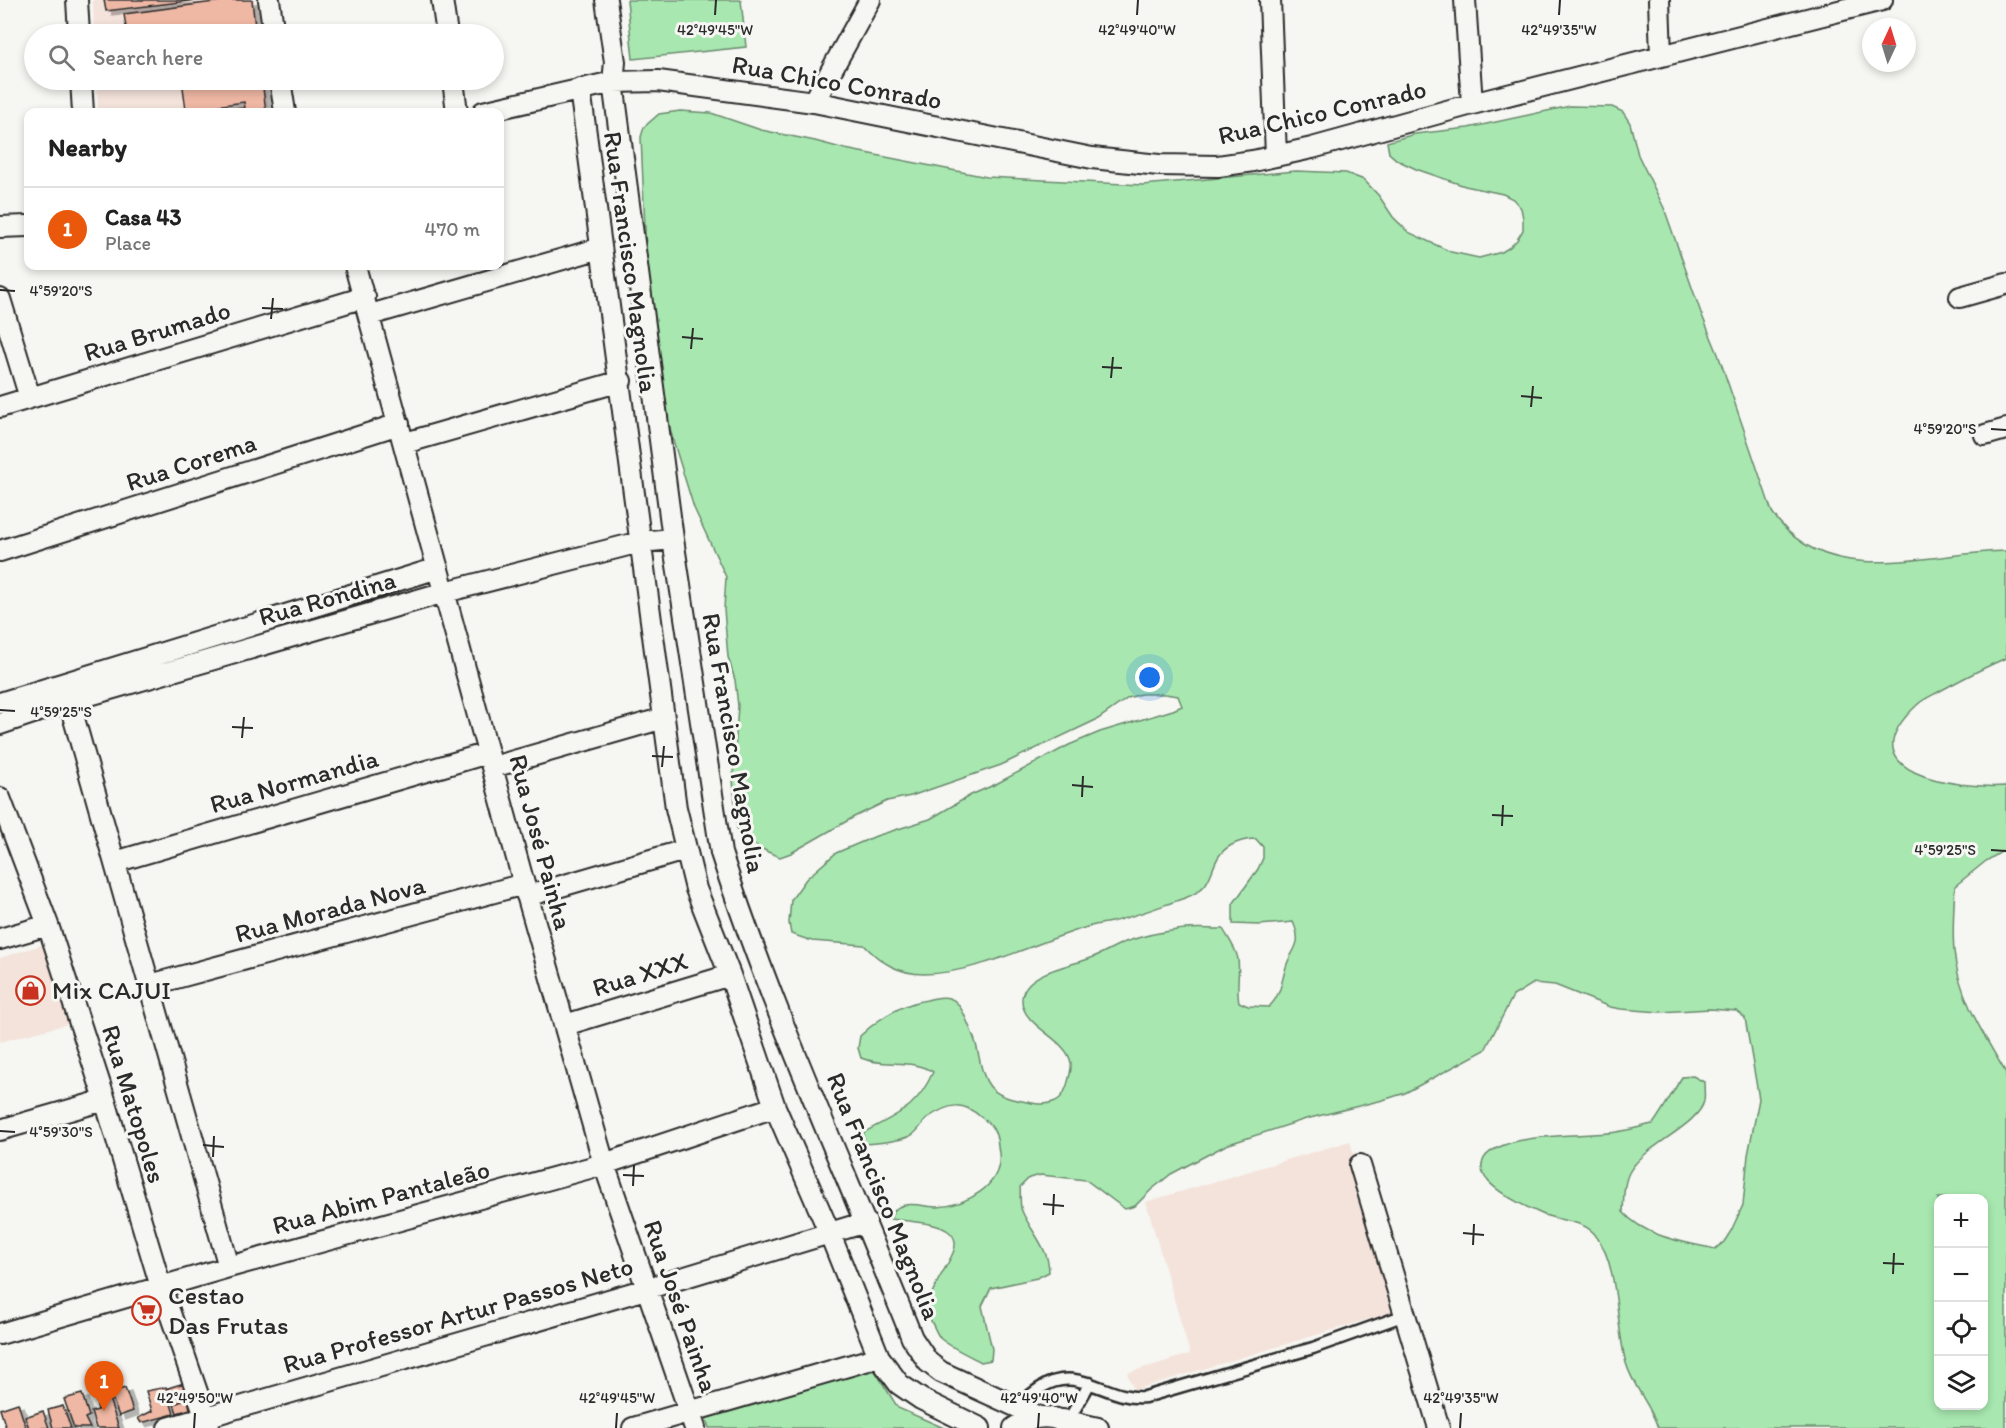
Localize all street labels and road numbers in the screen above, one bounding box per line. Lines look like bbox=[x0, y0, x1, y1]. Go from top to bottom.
street label: Rua Chico Conrado bbox=[729, 48, 945, 116]
street label: Rua Chico Conrado bbox=[1215, 72, 1429, 152]
street label: Rua Francisco Magnolia bbox=[597, 129, 665, 395]
street label: Rua Brumado bbox=[80, 294, 234, 368]
street label: Rua Corema bbox=[122, 426, 260, 498]
street label: Rua Rondina bbox=[255, 563, 399, 633]
street label: Rua Francisco Magnolia bbox=[695, 610, 773, 876]
street label: Rua Normandia bbox=[206, 742, 382, 820]
street label: Rua José Painha bbox=[502, 751, 580, 934]
street label: Rua Morada Nova bbox=[231, 868, 429, 950]
street label: Rua XXX bbox=[589, 944, 692, 1004]
street label: Rua Matopoles bbox=[95, 1021, 173, 1187]
street label: Rua Francisco Magnolia bbox=[820, 1068, 948, 1325]
street label: Rua Abim Pantaleão bbox=[269, 1153, 493, 1241]
street label: Rua José Painha bbox=[637, 1216, 726, 1397]
street label: Rua Professor Artur Passos Neto bbox=[279, 1250, 637, 1380]

